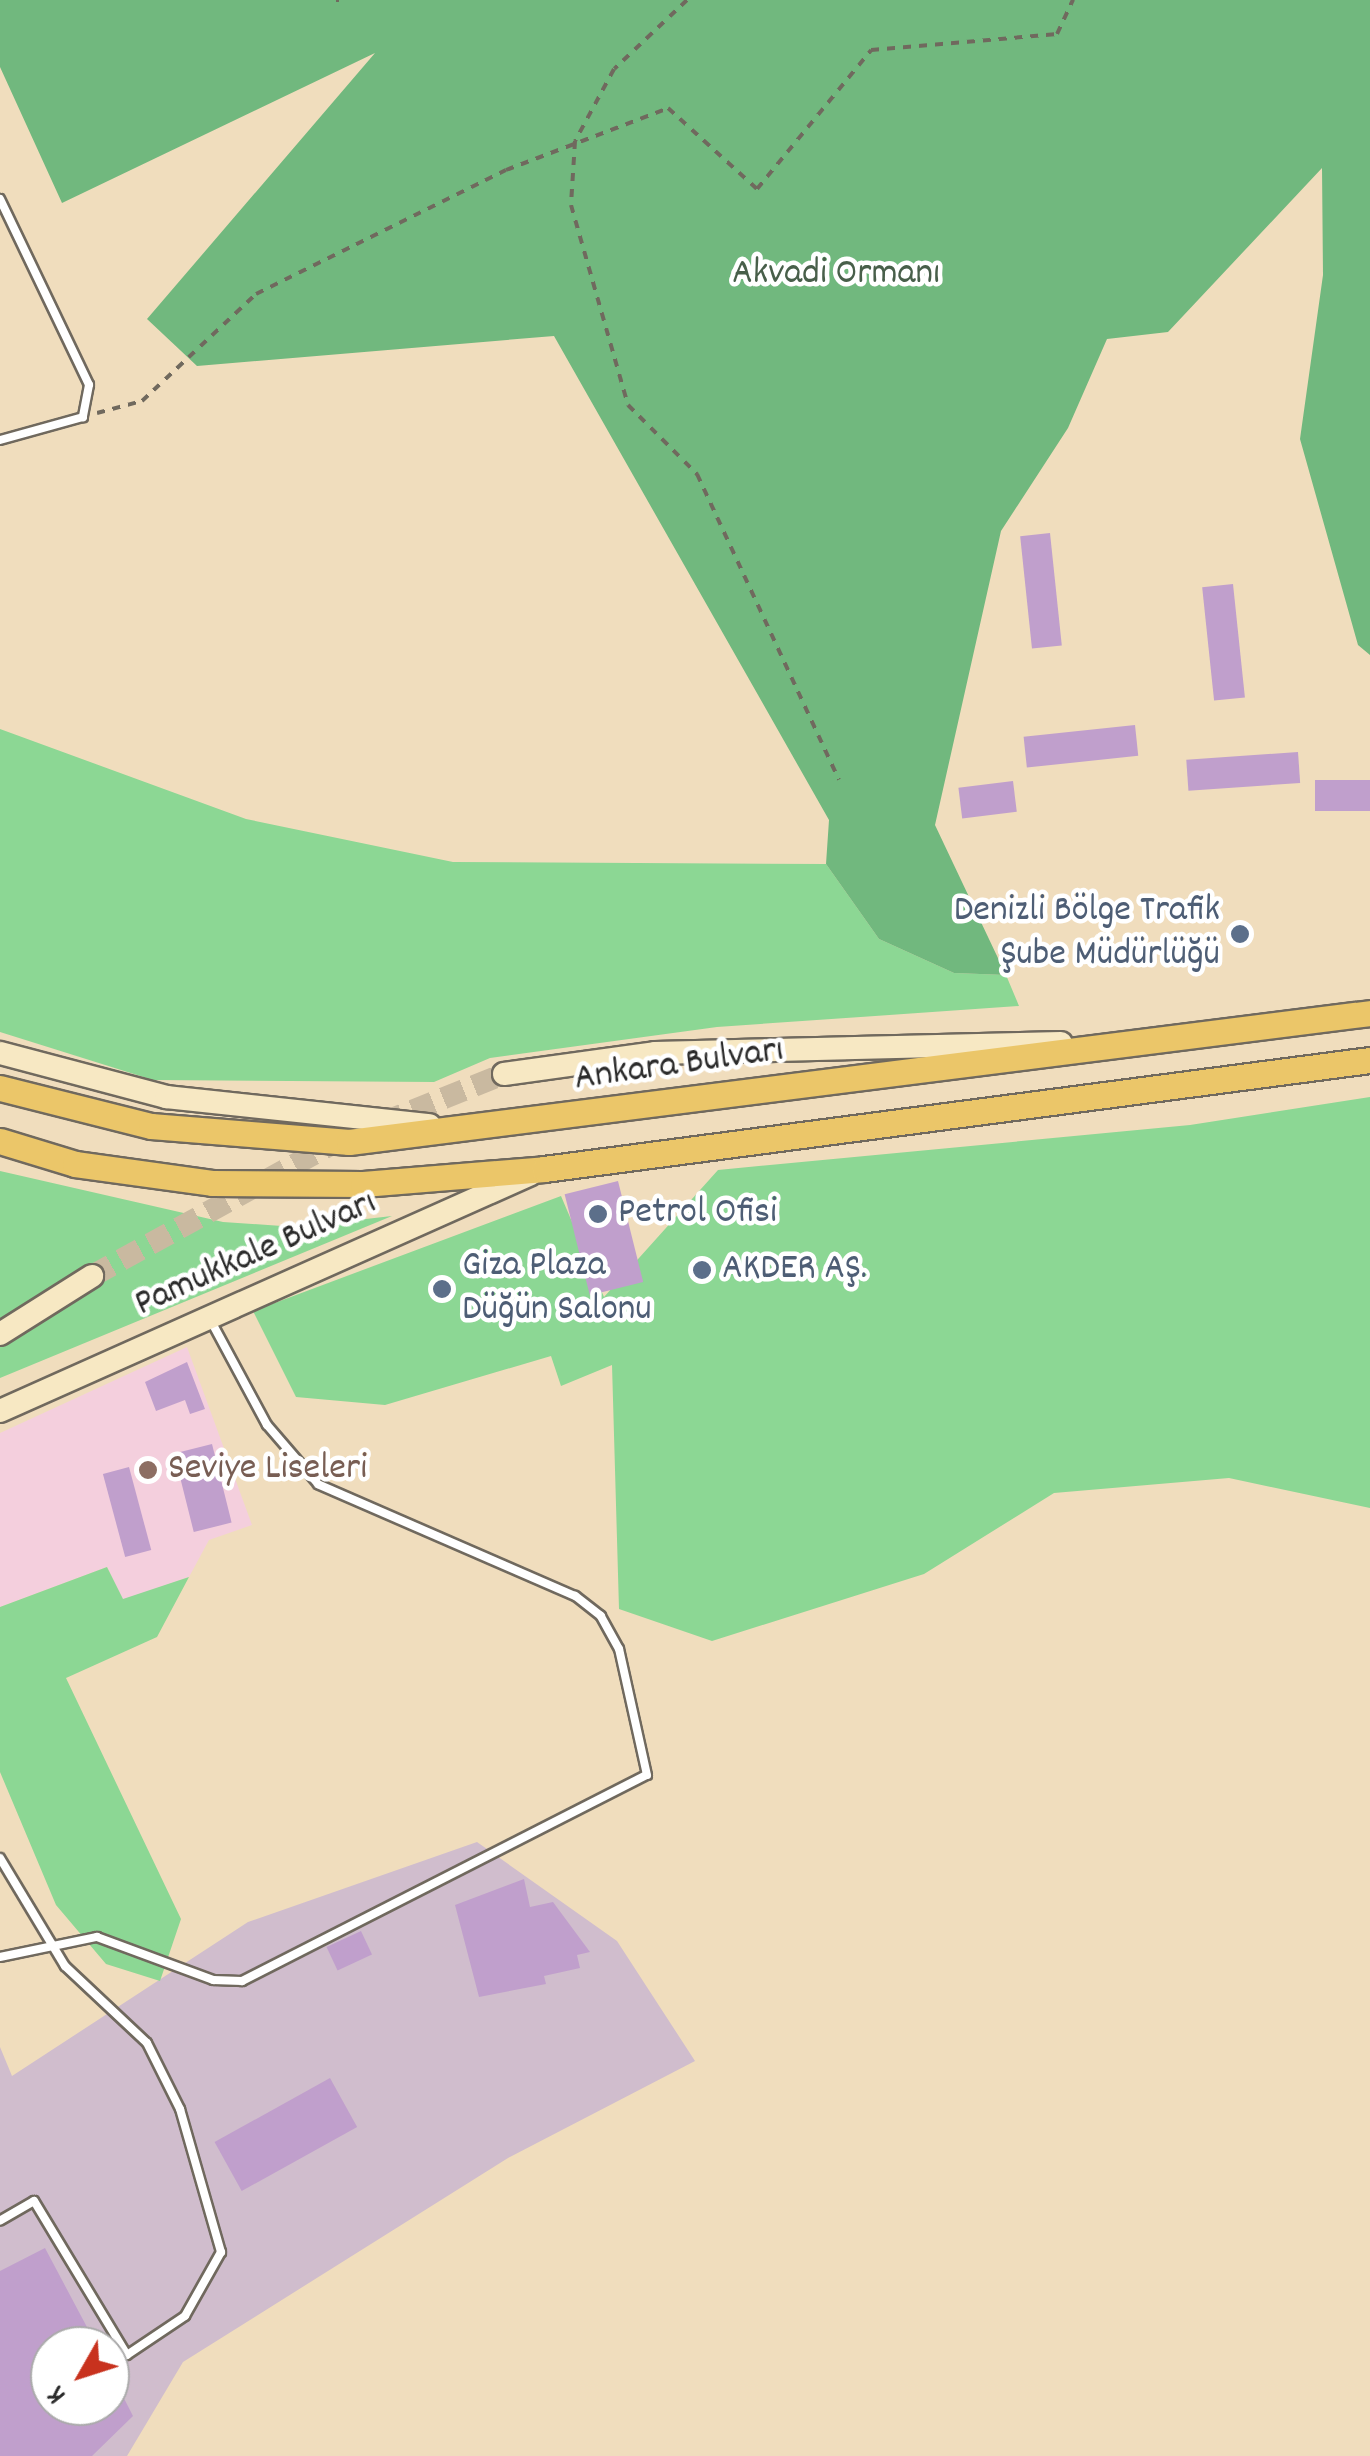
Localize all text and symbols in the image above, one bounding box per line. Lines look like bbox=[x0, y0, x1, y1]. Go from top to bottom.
park label: Akvadi Ormanı bbox=[732, 252, 940, 298]
place label: Denizli Bölge Trafik Şube Müdürlüğü bbox=[954, 889, 1220, 978]
marker: Denizli Bölge Trafik Şube Müdürlüğü bbox=[1229, 923, 1251, 945]
street label: Ankara Bulvarı bbox=[572, 1029, 786, 1103]
street label: Pamukkale Bulvarı bbox=[128, 1181, 384, 1329]
place label: Petrol Ofisi bbox=[618, 1191, 777, 1237]
marker: Petrol Ofisi bbox=[587, 1203, 609, 1225]
place label: Giza Plaza Düğün Salonu bbox=[462, 1244, 652, 1334]
place label: AKDER AŞ. bbox=[722, 1247, 867, 1293]
marker: AKDER AŞ. bbox=[691, 1259, 713, 1281]
marker: Giza Plaza Düğün Salonu bbox=[431, 1278, 453, 1300]
place label: Seviye Liseleri bbox=[168, 1447, 367, 1493]
marker: Seviye Liseleri bbox=[137, 1459, 159, 1481]
north arrow bbox=[30, 2326, 130, 2426]
text: K bbox=[39, 2376, 78, 2411]

